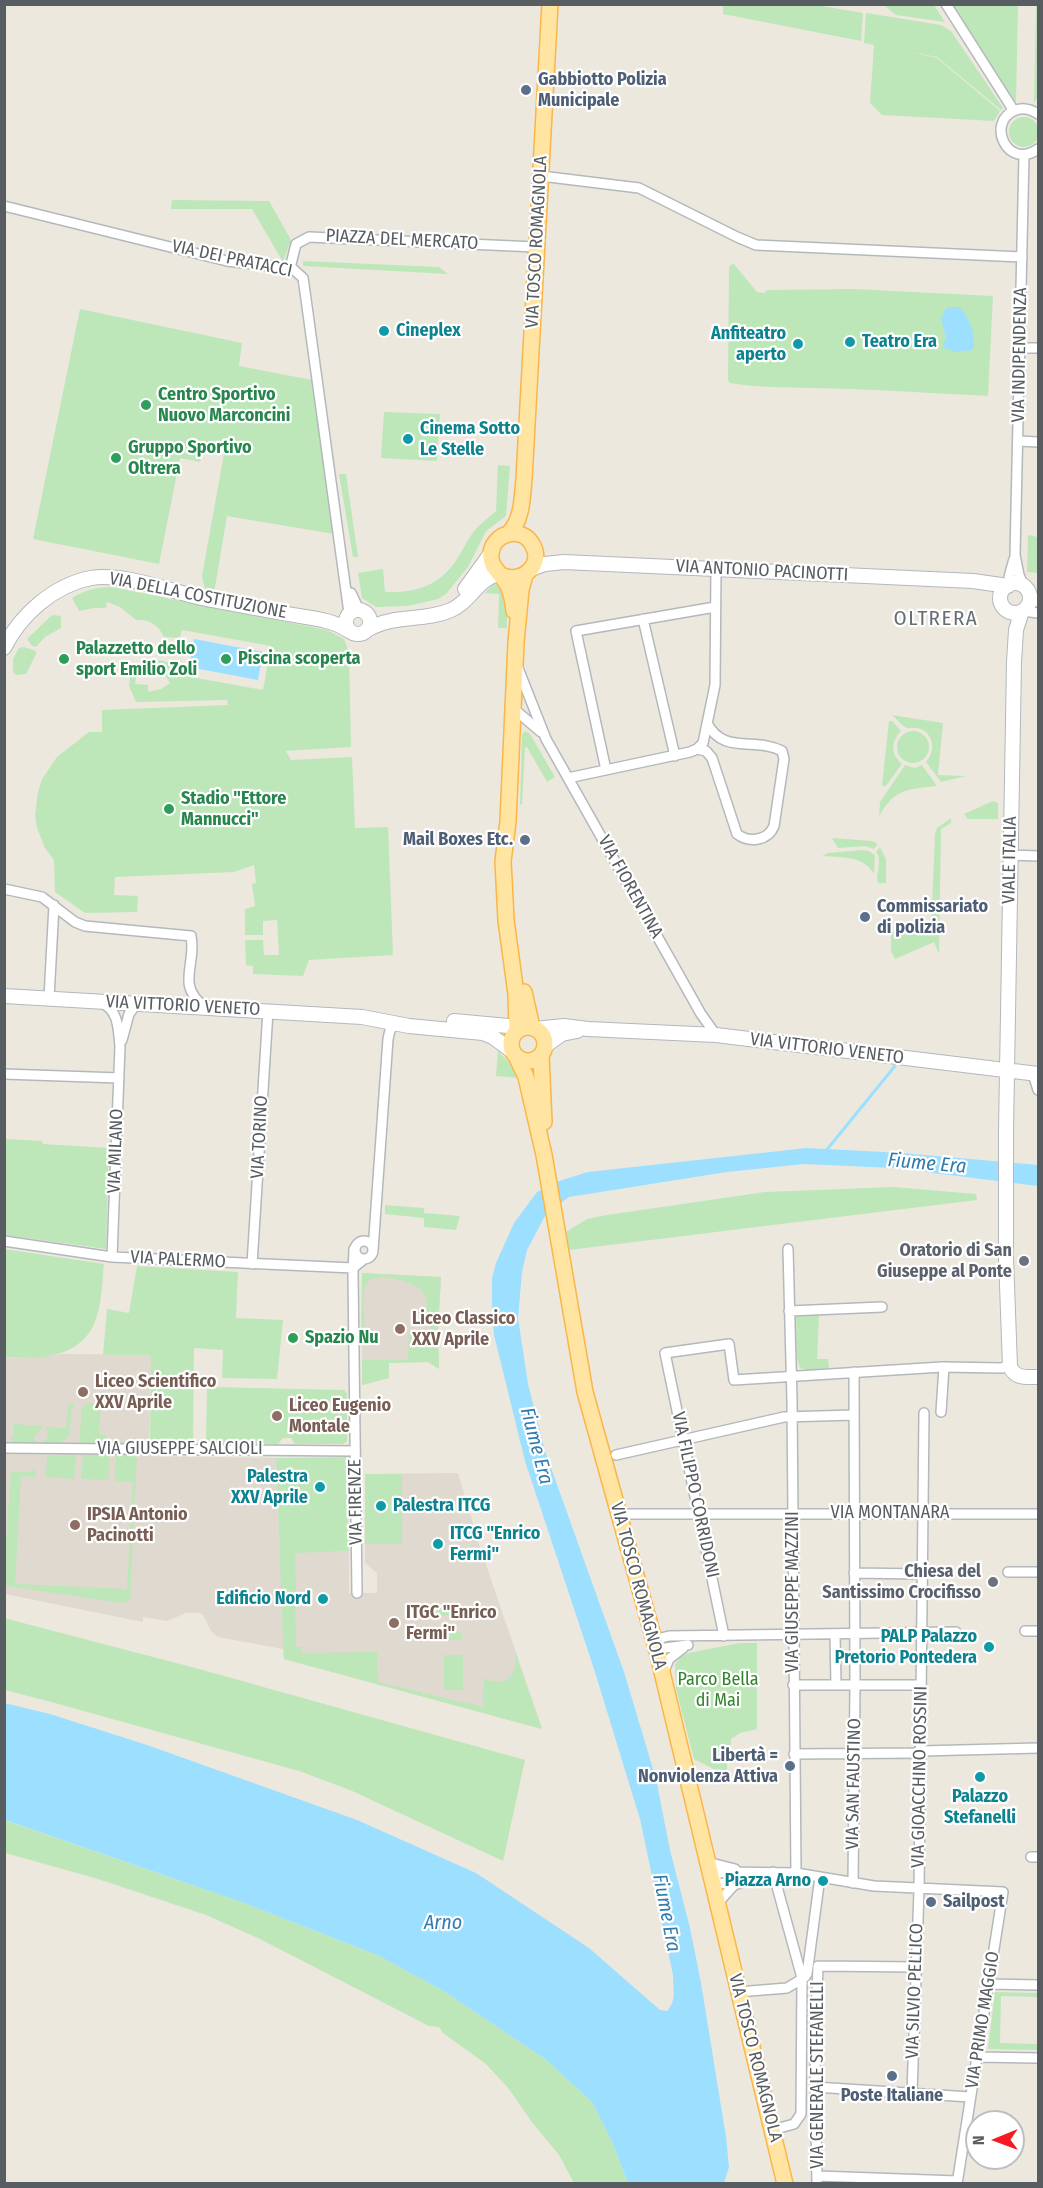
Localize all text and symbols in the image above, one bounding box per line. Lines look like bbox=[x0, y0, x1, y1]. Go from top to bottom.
place label: Gabbiotto Polizia Municipale bbox=[538, 69, 667, 112]
marker: Gabbiotto Polizia Municipale bbox=[519, 83, 533, 97]
street label: VIA TOSCO ROMAGNOLA bbox=[522, 155, 552, 329]
street label: PIAZZA DEL MERCATO bbox=[325, 225, 479, 255]
street label: VIA DEI PRATACCI bbox=[170, 236, 294, 282]
street label: VIA INDIPENDENZA bbox=[1008, 287, 1032, 423]
place label: Cineplex bbox=[396, 320, 461, 342]
place label: Anfiteatro aperto bbox=[711, 323, 786, 366]
marker: Cineplex bbox=[377, 324, 391, 338]
place label: Teatro Era bbox=[862, 331, 937, 353]
marker: Teatro Era bbox=[843, 335, 857, 349]
marker: Anfiteatro aperto bbox=[791, 337, 805, 351]
place label: Centro Sportivo Nuovo Marconcini bbox=[158, 384, 290, 426]
marker: Centro Sportivo Nuovo Marconcini bbox=[139, 398, 153, 412]
place label: Cinema Sotto Le Stelle bbox=[420, 418, 520, 460]
marker: Cinema Sotto Le Stelle bbox=[401, 432, 415, 446]
place label: Gruppo Sportivo Oltrera bbox=[128, 437, 252, 480]
marker: Gruppo Sportivo Oltrera bbox=[109, 451, 123, 465]
street label: VIA ANTONIO PACINOTTI bbox=[675, 556, 849, 586]
street label: VIA DELLA COSTITUZIONE bbox=[107, 568, 289, 624]
district label: OLTRERA bbox=[894, 606, 978, 632]
place label: Palazzetto dello sport Emilio Zoli bbox=[76, 638, 197, 680]
place label: Piscina scoperta bbox=[238, 648, 361, 670]
marker: Palazzetto dello sport Emilio Zoli bbox=[57, 652, 71, 666]
marker: Piscina scoperta bbox=[219, 652, 233, 666]
place label: Stadio "Ettore Mannucci" bbox=[181, 788, 286, 830]
marker: Stadio "Ettore Mannucci" bbox=[162, 802, 176, 816]
street label: VIALE ITALIA bbox=[998, 816, 1022, 904]
place label: Mail Boxes Etc. bbox=[403, 829, 513, 851]
street label: VIA FIORENTINA bbox=[593, 832, 667, 942]
marker: Mail Boxes Etc. bbox=[518, 833, 532, 847]
place label: Commissariato di polizia bbox=[877, 896, 988, 938]
marker: Commissariato di polizia bbox=[858, 910, 872, 924]
street label: VIA VITTORIO VENETO bbox=[105, 991, 261, 1021]
street label: VIA VITTORIO VENETO bbox=[749, 1029, 905, 1069]
street label: VIA TORINO bbox=[247, 1095, 273, 1179]
street label: VIA MILANO bbox=[104, 1108, 128, 1194]
water label: Fiume Era bbox=[887, 1149, 967, 1179]
place label: Oratorio di San Giuseppe al Ponte bbox=[877, 1240, 1012, 1282]
street label: VIA PALERMO bbox=[130, 1247, 226, 1273]
marker: Oratorio di San Giuseppe al Ponte bbox=[1017, 1254, 1031, 1268]
place label: Liceo Classico XXV Aprile bbox=[412, 1308, 515, 1350]
marker: Liceo Classico XXV Aprile bbox=[393, 1322, 407, 1336]
place label: Spazio Nu bbox=[305, 1327, 379, 1349]
marker: Spazio Nu bbox=[286, 1331, 300, 1345]
place label: Liceo Scientifico XXV Aprile bbox=[95, 1371, 216, 1414]
marker: Liceo Scientifico XXV Aprile bbox=[76, 1385, 90, 1399]
place label: Liceo Eugenio Montale bbox=[289, 1395, 391, 1438]
water label: Fiume Era bbox=[514, 1405, 558, 1487]
marker: Liceo Eugenio Montale bbox=[270, 1409, 284, 1423]
street label: VIA FILIPPO CORRIDONI bbox=[667, 1410, 723, 1580]
street label: VIA GIUSEPPE SALCIOLI bbox=[97, 1438, 263, 1460]
street label: VIA FIRENZE bbox=[344, 1459, 368, 1545]
place label: Palestra XXV Aprile bbox=[231, 1466, 308, 1508]
marker: Palestra XXV Aprile bbox=[313, 1480, 327, 1494]
place label: Palestra ITCG bbox=[393, 1495, 490, 1517]
marker: Palestra ITCG bbox=[374, 1499, 388, 1513]
street label: VIA TOSCO ROMAGNOLA bbox=[605, 1500, 671, 1672]
street label: VIA MONTANARA bbox=[831, 1502, 949, 1524]
place label: IPSIA Antonio Pacinotti bbox=[87, 1504, 188, 1546]
street label: VIA GIUSEPPE MAZZINI bbox=[782, 1511, 804, 1673]
marker: IPSIA Antonio Pacinotti bbox=[68, 1518, 82, 1532]
place label: ITCG "Enrico Fermi" bbox=[450, 1523, 540, 1565]
marker: ITCG "Enrico Fermi" bbox=[431, 1537, 445, 1551]
place label: Chiesa del Santissimo Crocifisso bbox=[822, 1561, 981, 1604]
marker: Chiesa del Santissimo Crocifisso bbox=[986, 1575, 1000, 1589]
place label: Edificio Nord bbox=[216, 1588, 311, 1610]
marker: Edificio Nord bbox=[316, 1592, 330, 1606]
place label: ITGC "Enrico Fermi" bbox=[406, 1602, 497, 1644]
marker: ITGC "Enrico Fermi" bbox=[387, 1616, 401, 1630]
place label: PALP Palazzo Pretorio Pontedera bbox=[835, 1626, 977, 1668]
marker: PALP Palazzo Pretorio Pontedera bbox=[982, 1640, 996, 1654]
park label: Parco Bella di Mai bbox=[677, 1669, 759, 1712]
street label: VIA GIOACCHINO ROSSINI bbox=[908, 1686, 932, 1868]
street label: VIA SAN FAUSTINO bbox=[842, 1718, 866, 1850]
place label: Libertà = Nonviolenza Attiva bbox=[638, 1745, 778, 1788]
marker: Libertà = Nonviolenza Attiva bbox=[783, 1759, 797, 1773]
marker: Palazzo Stefanelli bbox=[973, 1770, 987, 1784]
place label: Palazzo Stefanelli bbox=[944, 1786, 1016, 1828]
place label: Piazza Arno bbox=[725, 1870, 811, 1892]
water label: Fiume Era bbox=[647, 1872, 685, 1954]
marker: Piazza Arno bbox=[816, 1874, 830, 1888]
place label: Sailpost bbox=[943, 1891, 1004, 1913]
marker: Sailpost bbox=[924, 1895, 938, 1909]
water label: Arno bbox=[424, 1911, 462, 1935]
street label: VIA SILVIO PELLICO bbox=[902, 1923, 928, 2059]
street label: VIA PRIMO MAGGIO bbox=[962, 1950, 1004, 2090]
street label: VIA TOSCO ROMAGNOLA bbox=[724, 1972, 786, 2144]
street label: VIA GENERALE STEFANELLI bbox=[807, 1981, 829, 2169]
marker: Poste Italiane bbox=[885, 2069, 899, 2083]
place label: Poste Italiane bbox=[841, 2085, 943, 2107]
north arrow bbox=[965, 2110, 1025, 2170]
text: N bbox=[969, 2135, 988, 2145]

